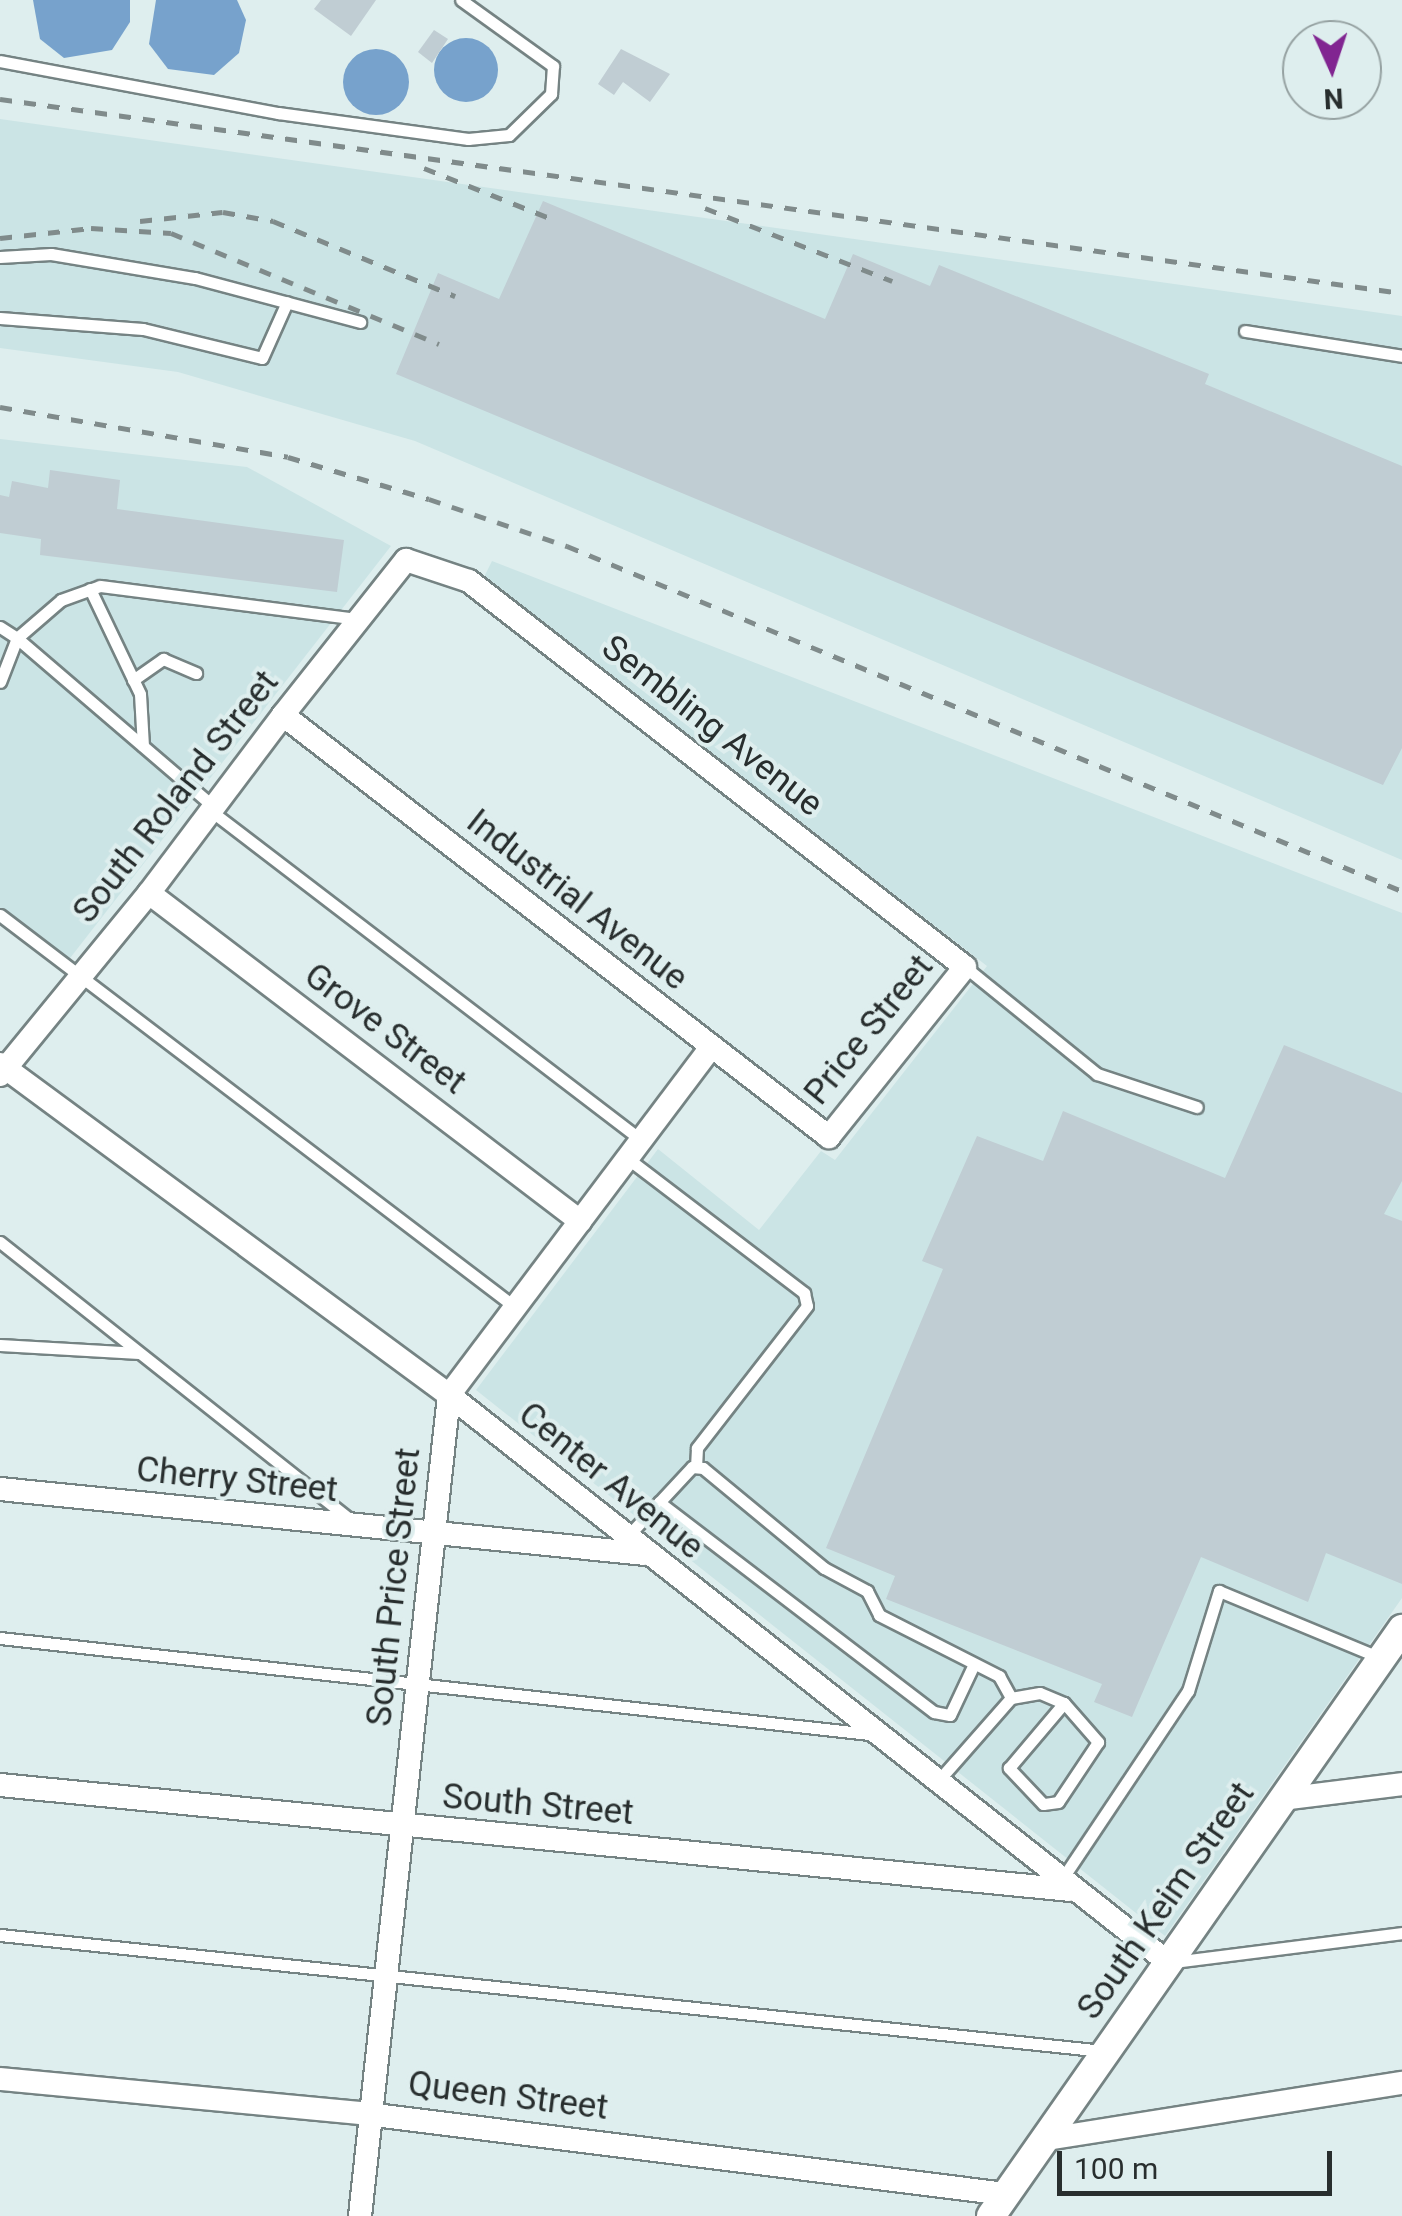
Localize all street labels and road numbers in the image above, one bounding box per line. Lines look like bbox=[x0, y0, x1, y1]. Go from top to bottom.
street label: Sembling Avenue bbox=[593, 627, 831, 825]
street label: South Roland Street bbox=[64, 662, 288, 932]
street label: Industrial Avenue bbox=[458, 801, 696, 999]
street label: Price Street bbox=[796, 947, 942, 1113]
street label: Grove Street bbox=[296, 955, 474, 1103]
street label: Center Avenue bbox=[510, 1394, 712, 1568]
street label: South Price Street bbox=[358, 1446, 430, 1728]
street label: Cherry Street bbox=[134, 1449, 340, 1511]
street label: South Keim Street bbox=[1069, 1774, 1263, 2028]
street label: South Street bbox=[441, 1776, 635, 1834]
street label: Queen Street bbox=[406, 2063, 610, 2129]

